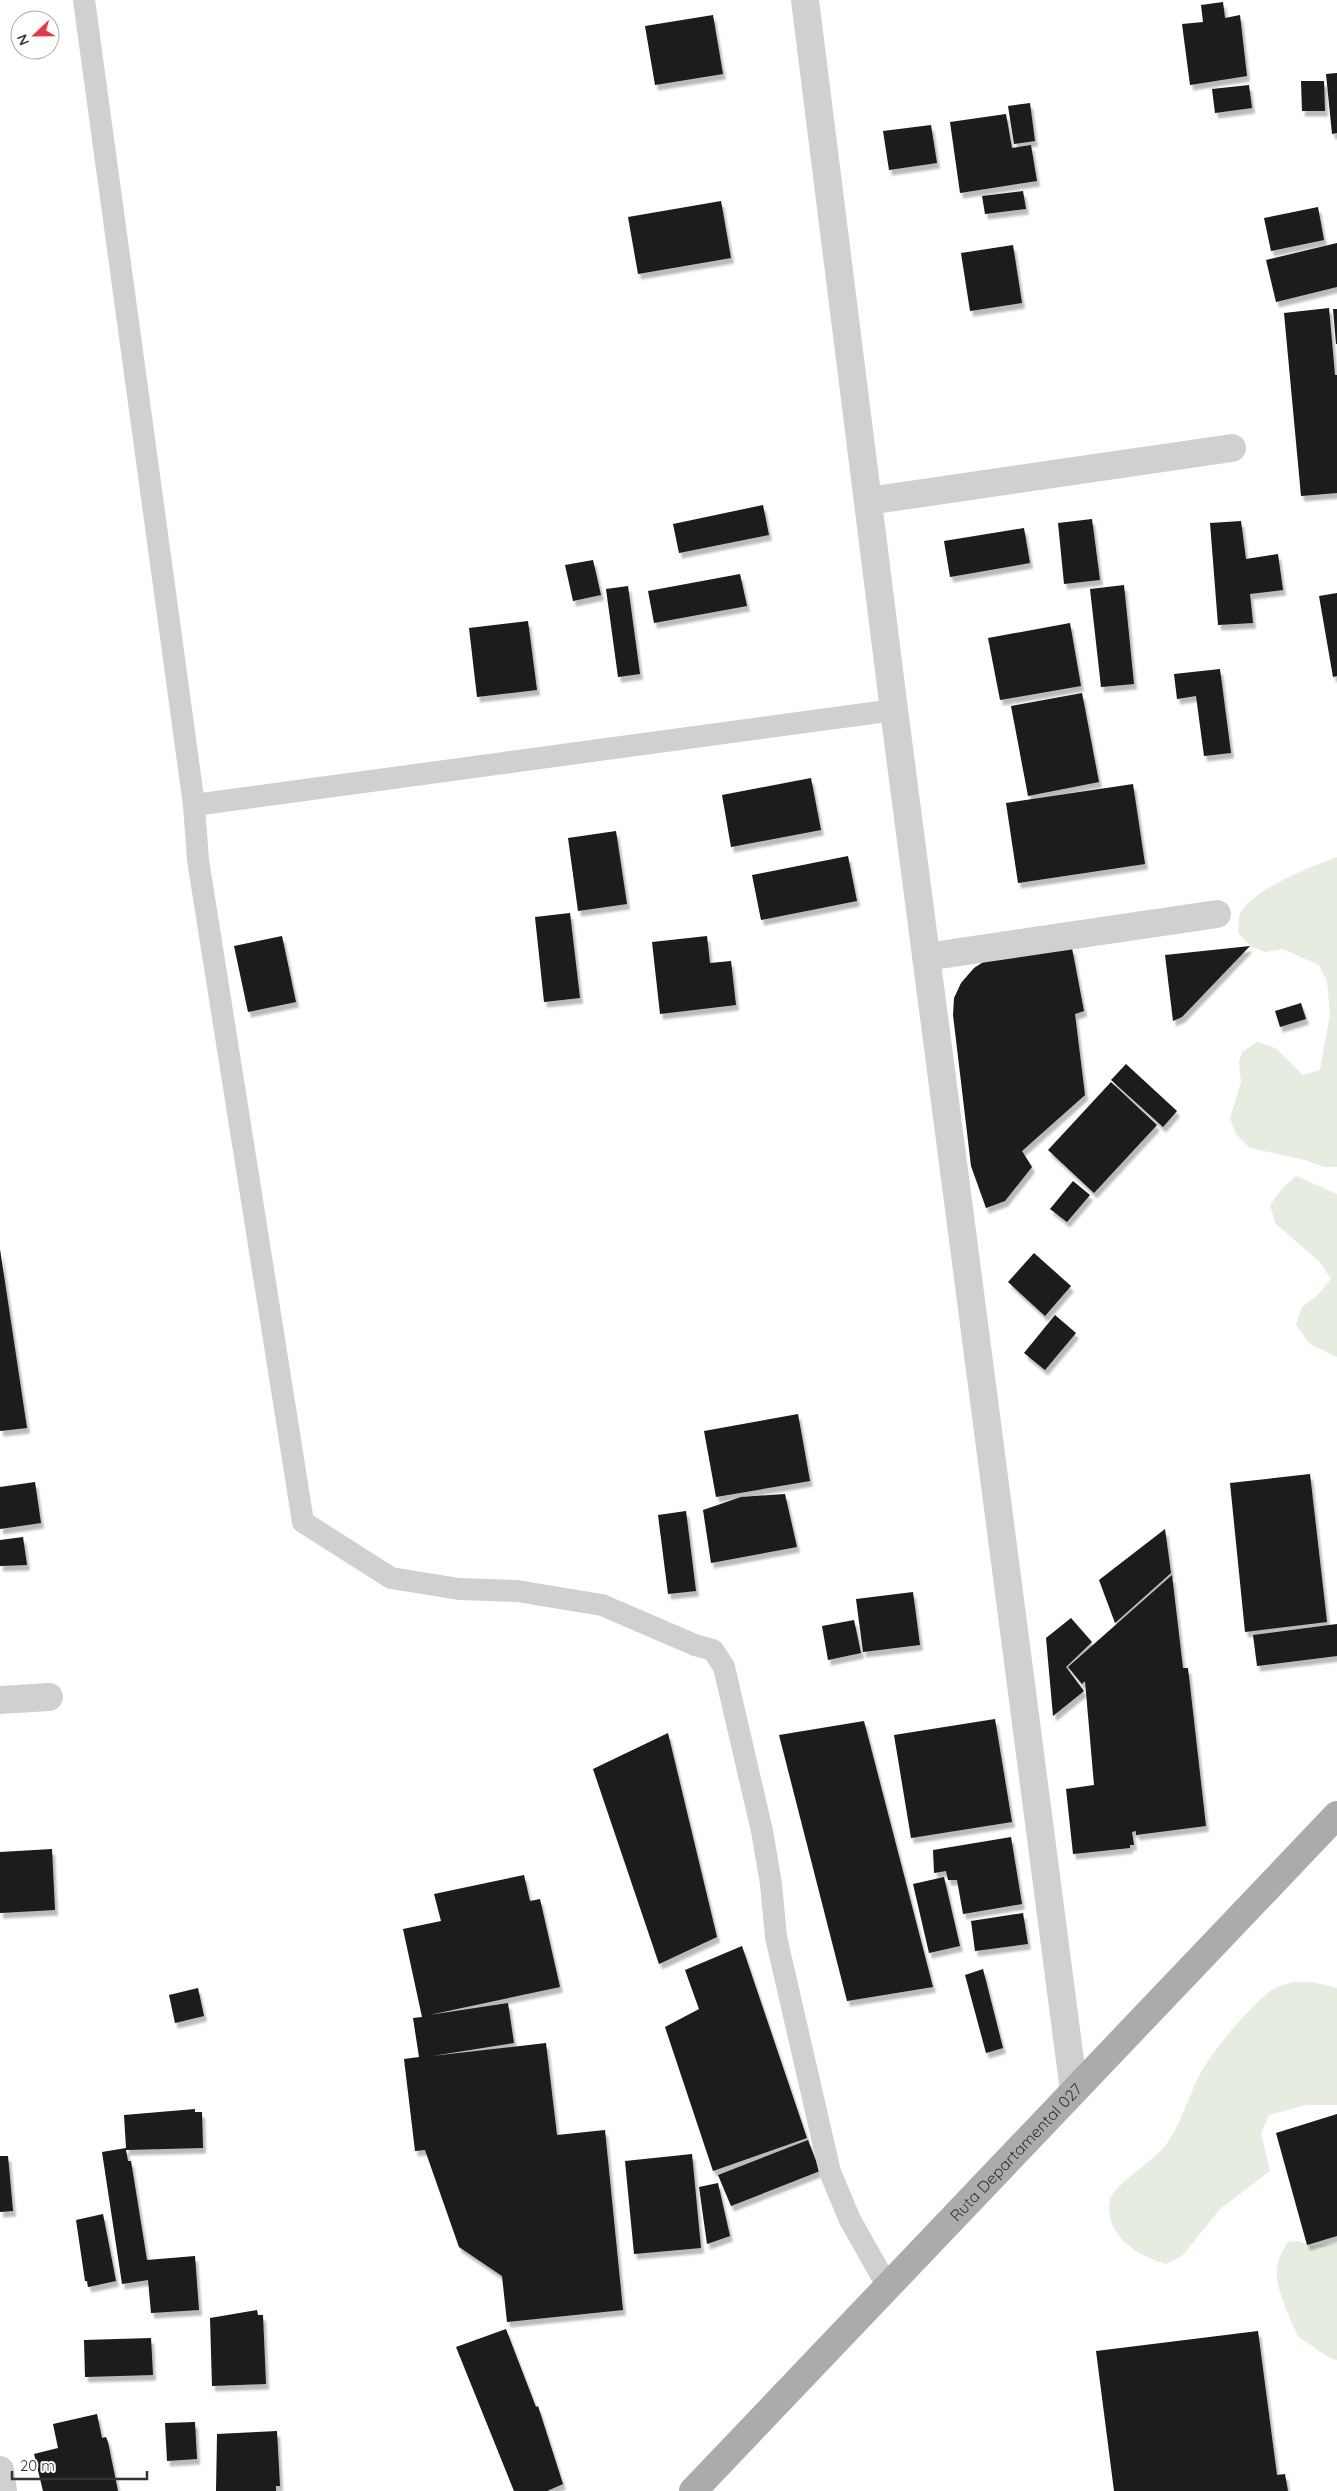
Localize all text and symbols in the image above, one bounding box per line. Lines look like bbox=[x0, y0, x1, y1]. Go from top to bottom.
north arrow bbox=[10, 10, 60, 60]
text: N bbox=[13, 32, 33, 48]
street label: Ruta Departamental 027 bbox=[945, 2079, 1086, 2225]
scale bar bbox=[12, 2448, 148, 2480]
text: 20 m bbox=[20, 2456, 55, 2475]

